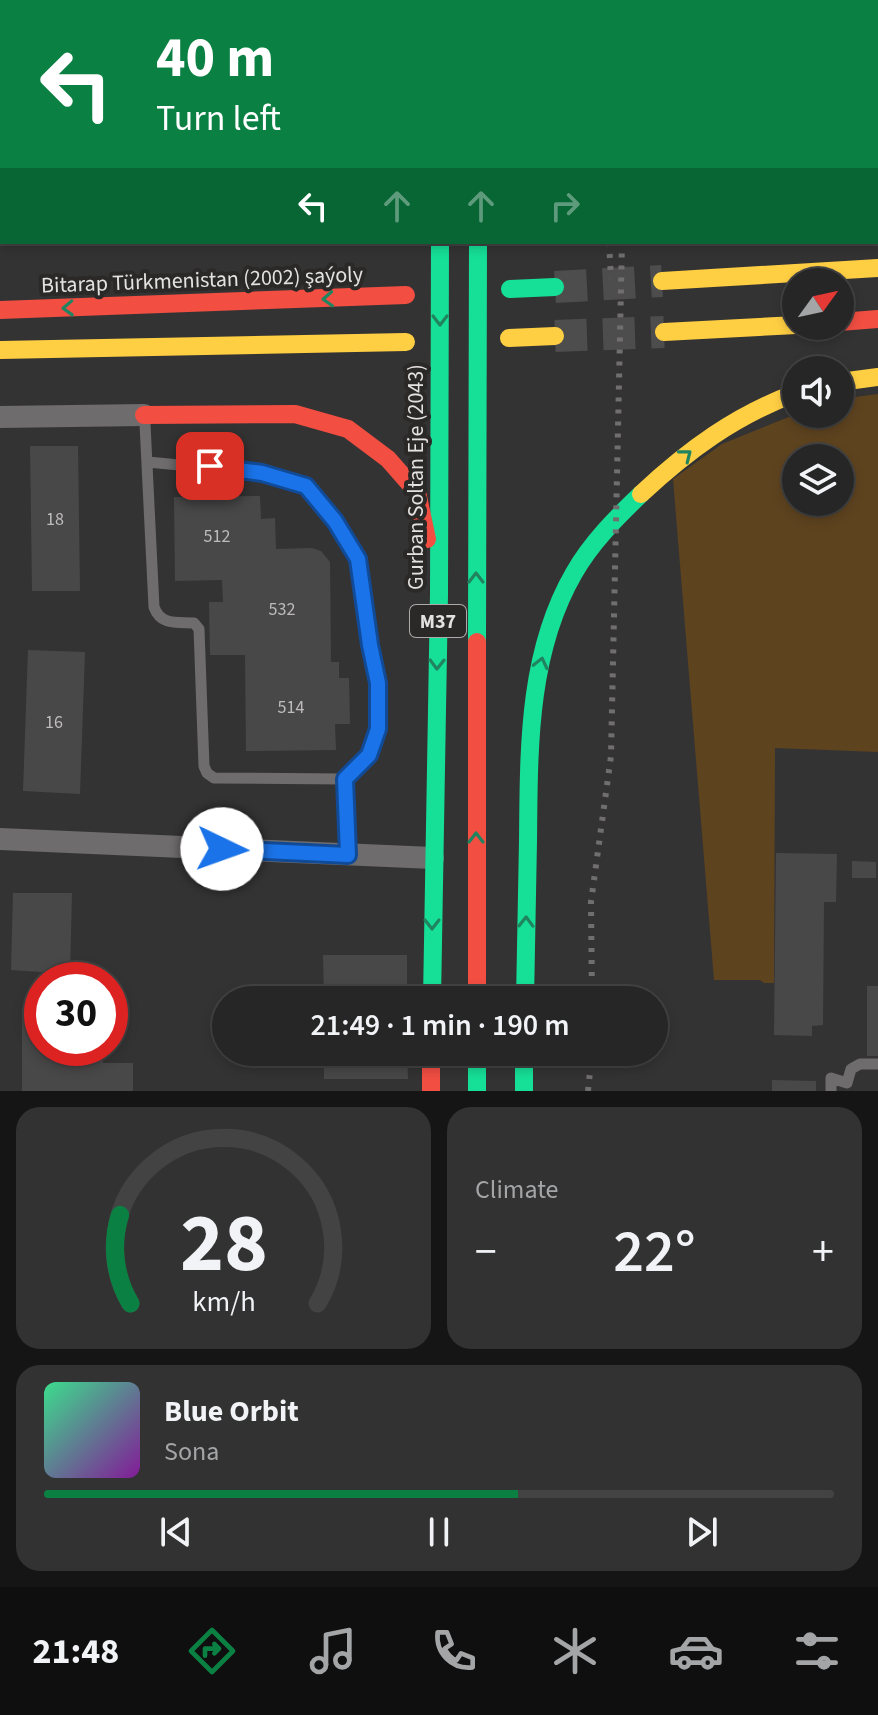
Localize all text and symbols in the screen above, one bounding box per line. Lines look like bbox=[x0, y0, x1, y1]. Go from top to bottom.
text: 40 m bbox=[156, 19, 274, 98]
icon: left bbox=[24, 32, 128, 136]
text: Turn left bbox=[156, 93, 281, 144]
icon: left bbox=[291, 184, 335, 228]
icon: ahead bbox=[375, 184, 419, 228]
icon: ahead bbox=[459, 184, 503, 228]
icon: right bbox=[543, 184, 587, 228]
street label: Bitarap Türkmenistan (2002) şaýoly bbox=[41, 258, 364, 302]
north arrow bbox=[782, 268, 854, 340]
map controls bbox=[782, 268, 854, 516]
one-way arrow bbox=[321, 290, 334, 307]
one-way arrow bbox=[61, 300, 74, 317]
one-way arrow bbox=[431, 314, 449, 327]
button: sound bbox=[782, 356, 854, 428]
street label: Gurban Soltan Eje (2043) bbox=[400, 364, 432, 590]
pin bbox=[176, 432, 244, 500]
icon: arrive bbox=[188, 444, 232, 488]
button: layers bbox=[782, 444, 854, 516]
one-way arrow bbox=[677, 450, 692, 465]
house number: 18 bbox=[46, 507, 64, 532]
house number: 512 bbox=[204, 524, 230, 549]
one-way arrow bbox=[467, 571, 485, 584]
house number: 532 bbox=[269, 597, 295, 622]
road number: M37 bbox=[410, 605, 466, 637]
one-way arrow bbox=[532, 657, 549, 670]
one-way arrow bbox=[429, 658, 446, 671]
house number: 514 bbox=[278, 695, 304, 720]
house number: 16 bbox=[45, 710, 63, 735]
position arrow bbox=[180, 807, 264, 891]
one-way arrow bbox=[467, 831, 485, 844]
one-way arrow bbox=[518, 915, 535, 928]
one-way arrow bbox=[423, 918, 441, 931]
speed limit sign: 30 bbox=[24, 962, 128, 1066]
text: 21:49 · 1 min · 190 m bbox=[310, 1004, 570, 1047]
text: Climate bbox=[475, 1171, 559, 1208]
text: 28 bbox=[180, 1185, 267, 1303]
text: 22° bbox=[613, 1210, 696, 1295]
text: − bbox=[475, 1221, 497, 1284]
text: + bbox=[812, 1221, 834, 1284]
text: km/h bbox=[192, 1282, 255, 1322]
text: Blue Orbit bbox=[164, 1390, 299, 1433]
text: Sona bbox=[164, 1433, 219, 1470]
icon: previous bbox=[154, 1510, 198, 1554]
icon: pause bbox=[417, 1510, 461, 1554]
icon: next bbox=[680, 1510, 724, 1554]
icon: directions bbox=[184, 1623, 240, 1679]
icon: music bbox=[305, 1623, 361, 1679]
icon: phone bbox=[426, 1623, 482, 1679]
icon: climate bbox=[547, 1623, 603, 1679]
icon: car bbox=[668, 1623, 724, 1679]
icon: filters bbox=[789, 1623, 845, 1679]
text: 21:48 bbox=[33, 1626, 119, 1677]

